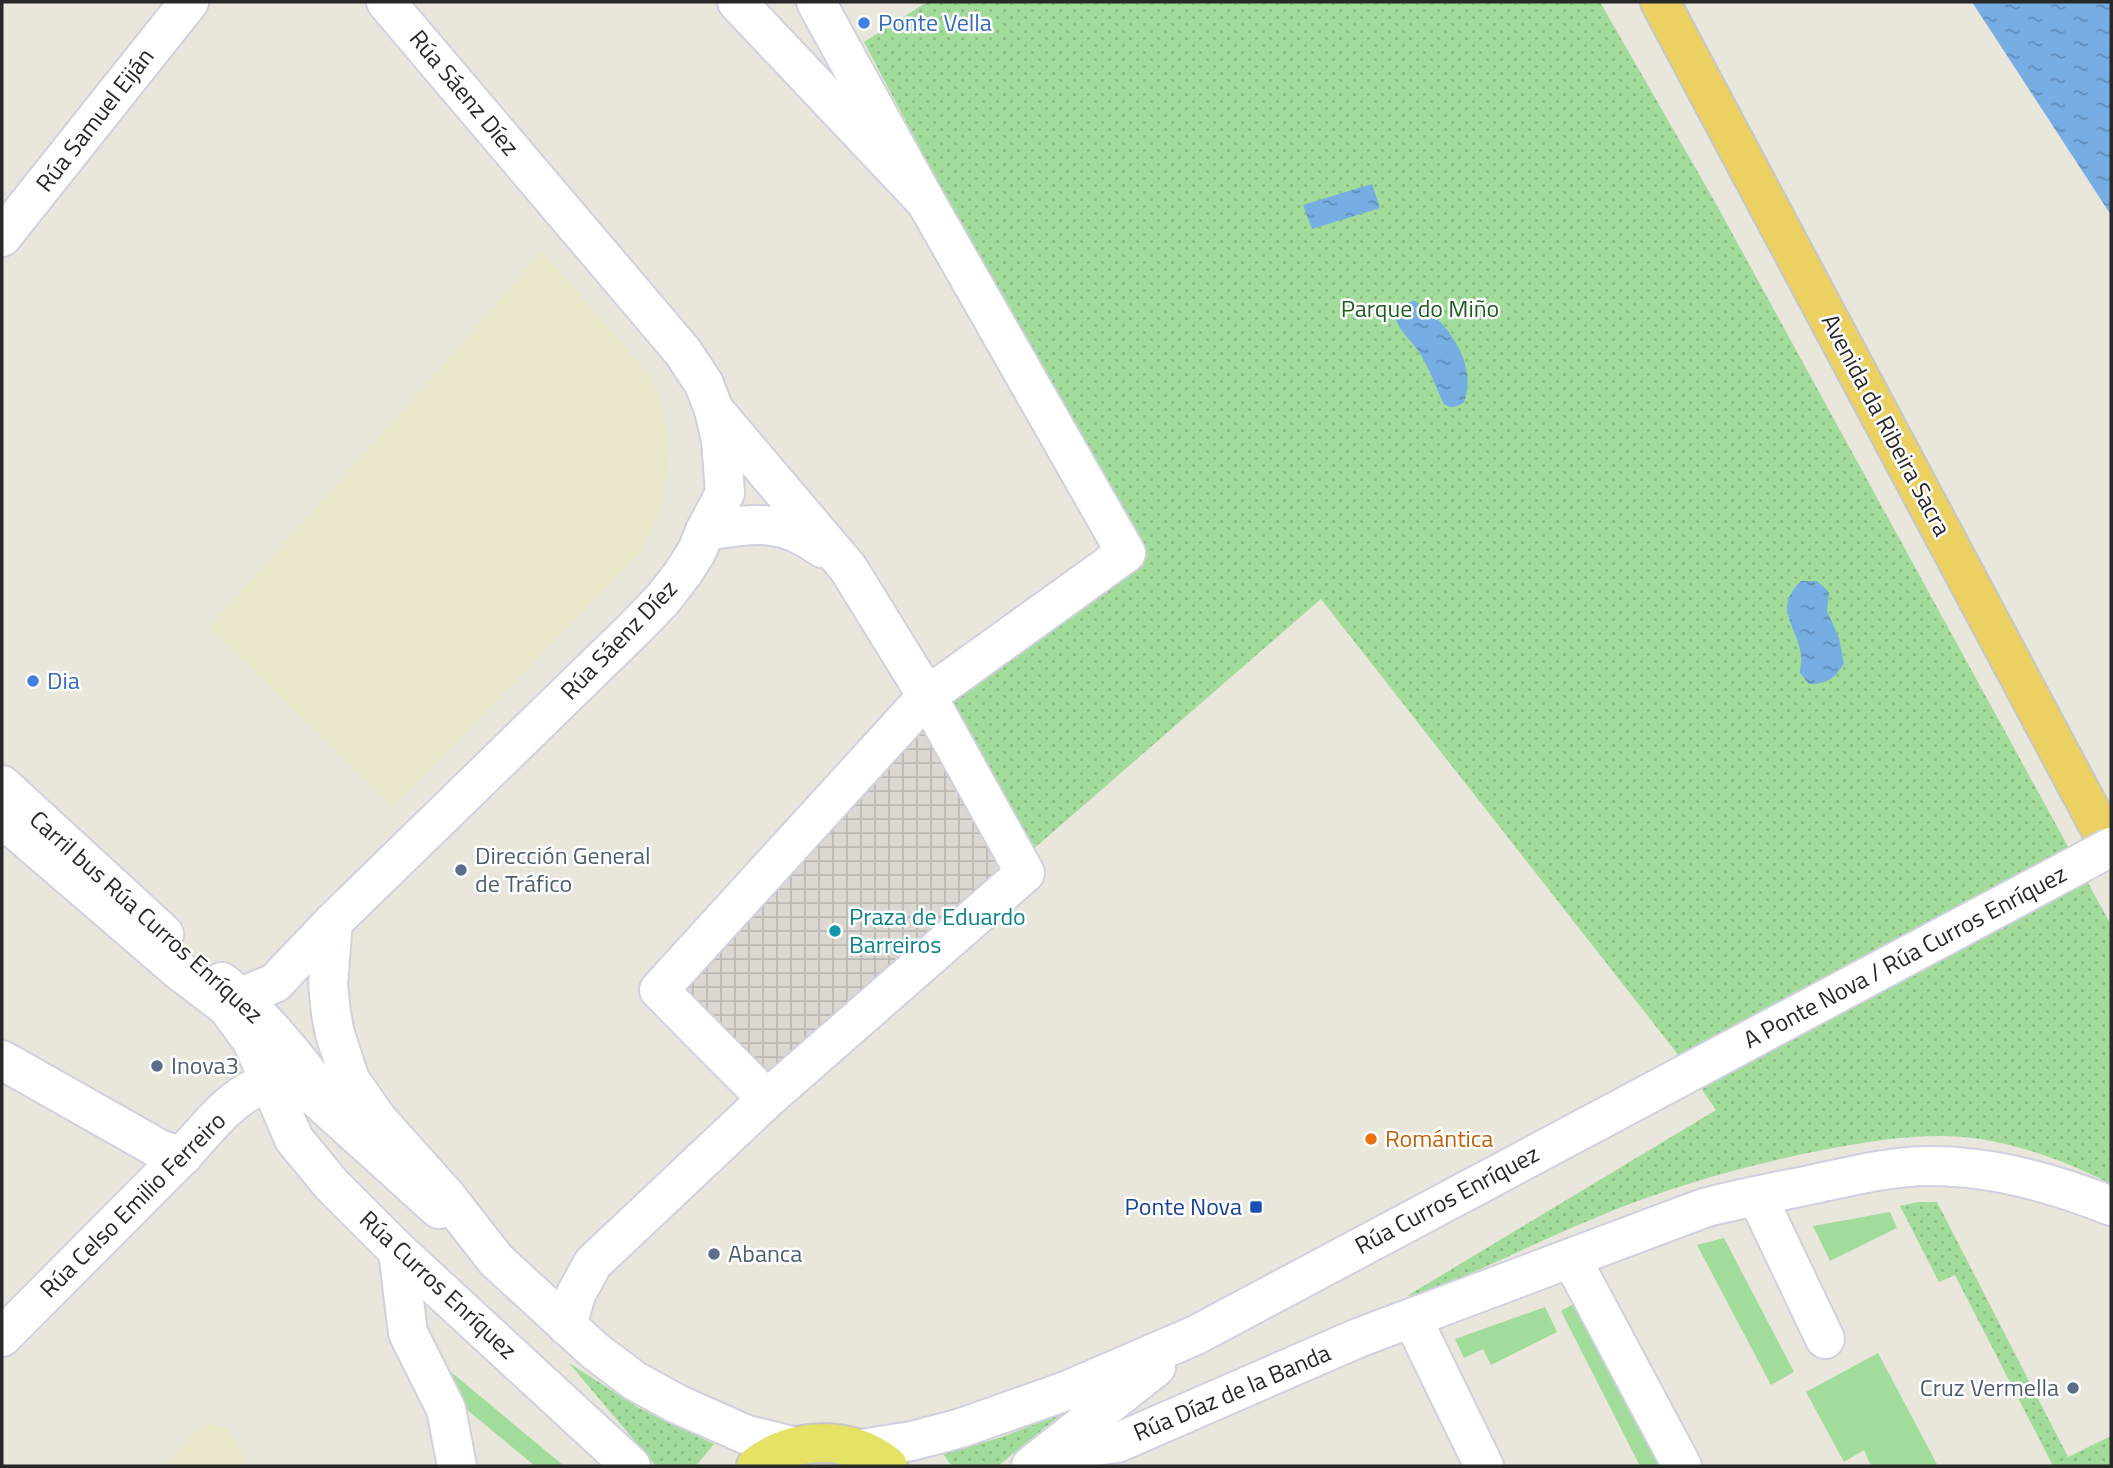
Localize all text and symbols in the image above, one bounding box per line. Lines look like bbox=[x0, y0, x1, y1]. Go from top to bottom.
place label: Ponte Vella bbox=[878, 4, 992, 40]
marker: Ponte Vella bbox=[856, 15, 872, 31]
street label: Rúa Sáenz Díez bbox=[401, 22, 528, 163]
street label: Rúa Samuel Eiján bbox=[26, 40, 162, 199]
park label: Parque do Miño bbox=[1341, 290, 1499, 326]
street label: Avenida da Ribeira Sacra bbox=[1813, 307, 1961, 542]
street label: Rúa Sáenz Díez bbox=[552, 571, 685, 707]
place label: Dia bbox=[47, 662, 80, 698]
marker: Dia bbox=[25, 673, 41, 689]
street label: Carril bus Rúa Curros Enríquez bbox=[22, 801, 271, 1031]
place label: Dirección General de Tráfico bbox=[475, 837, 651, 901]
street label: A Ponte Nova / Rúa Curros Enríquez bbox=[1737, 855, 2072, 1057]
marker: Dirección General de Tráfico bbox=[453, 862, 469, 878]
place label: Praza de Eduardo Barreiros bbox=[849, 898, 1026, 962]
marker: Praza de Eduardo Barreiros bbox=[827, 923, 843, 939]
place label: Inova3 bbox=[171, 1047, 239, 1083]
marker: Inova3 bbox=[149, 1058, 165, 1074]
street label: Rúa Celso Emilio Ferreiro bbox=[31, 1103, 234, 1306]
place label: Romántica bbox=[1385, 1120, 1493, 1156]
marker: Romántica bbox=[1363, 1131, 1379, 1147]
street label: Rúa Curros Enríquez bbox=[1348, 1135, 1545, 1263]
place label: Ponte Nova bbox=[1125, 1188, 1242, 1224]
marker: Ponte Nova bbox=[1248, 1199, 1264, 1215]
street label: Rúa Curros Enríquez bbox=[352, 1202, 526, 1367]
place label: Abanca bbox=[728, 1235, 802, 1271]
marker: Abanca bbox=[706, 1246, 722, 1262]
street label: Rúa Díaz de la Banda bbox=[1127, 1334, 1336, 1450]
place label: Cruz Vermella bbox=[1920, 1369, 2059, 1405]
marker: Cruz Vermella bbox=[2065, 1380, 2081, 1396]

